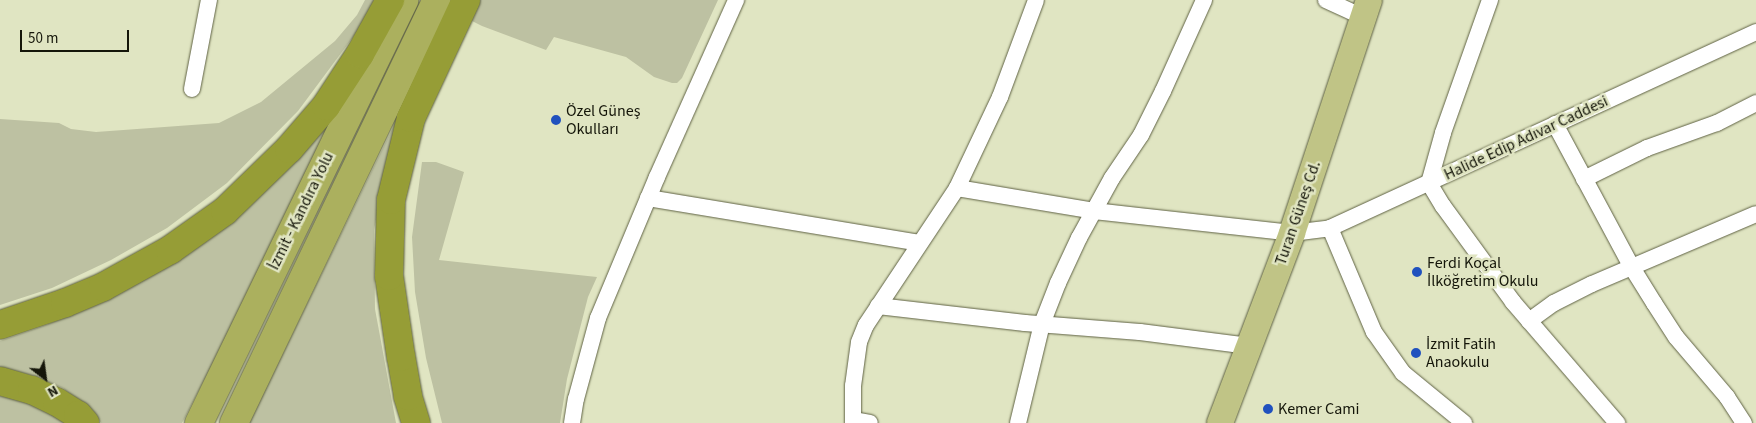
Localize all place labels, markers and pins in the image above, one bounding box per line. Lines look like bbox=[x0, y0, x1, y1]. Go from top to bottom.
place label: Özel Güneş Okulları bbox=[566, 101, 640, 139]
marker: Özel Güneş Okulları bbox=[550, 114, 562, 126]
place label: Ferdi Koçal İlköğretim Okulu bbox=[1427, 253, 1538, 291]
marker: Ferdi Koçal İlköğretim Okulu bbox=[1411, 266, 1423, 278]
place label: İzmit Fatih Anaokulu bbox=[1426, 334, 1496, 372]
marker: İzmit Fatih Anaokulu bbox=[1410, 347, 1422, 359]
place label: Kemer Cami bbox=[1278, 399, 1359, 419]
marker: Kemer Cami bbox=[1262, 403, 1274, 415]

